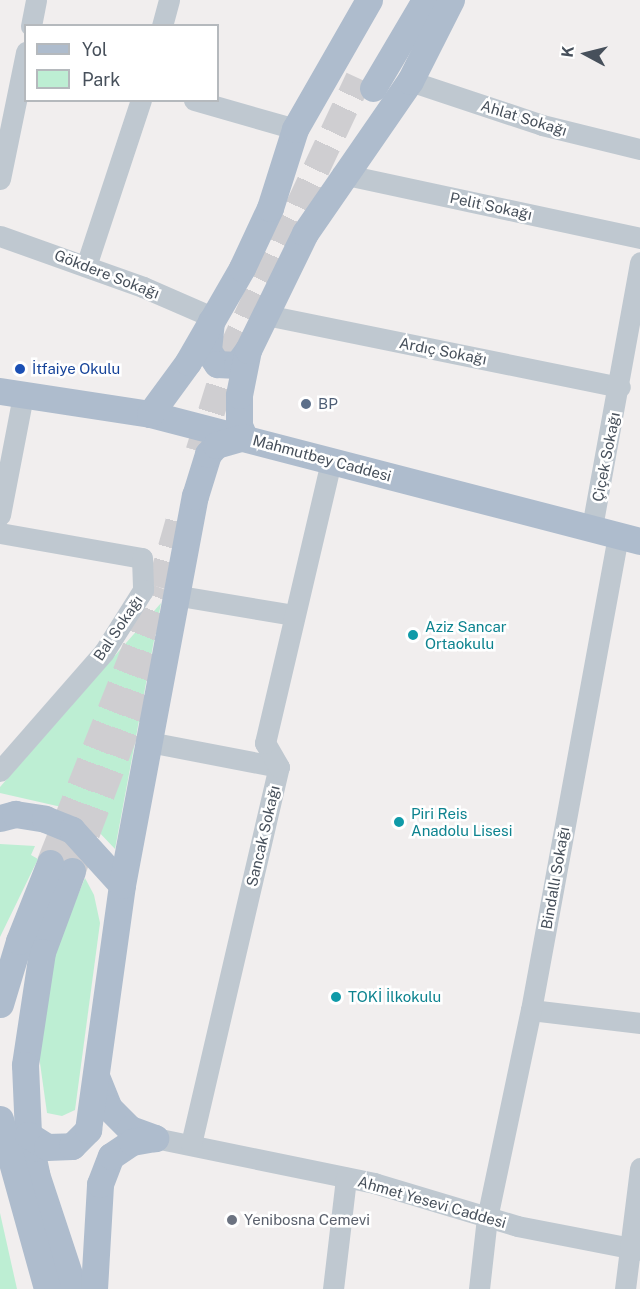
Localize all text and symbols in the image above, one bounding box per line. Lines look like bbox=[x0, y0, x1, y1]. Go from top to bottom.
legend bbox=[24, 24, 219, 102]
north arrow bbox=[556, 24, 616, 84]
text: Yol bbox=[82, 39, 107, 60]
text: K bbox=[558, 45, 578, 59]
text: Park bbox=[82, 69, 120, 90]
street label: Ahlat Sokağı bbox=[479, 96, 569, 140]
street label: Pelit Sokağı bbox=[448, 189, 534, 223]
street label: Gökdere Sokağı bbox=[52, 246, 162, 302]
street label: Ardıç Sokağı bbox=[398, 334, 488, 368]
place label: İtfaiye Okulu bbox=[32, 360, 120, 378]
marker: İtfaiye Okulu bbox=[13, 362, 27, 376]
place label: BP bbox=[318, 395, 338, 413]
marker: BP bbox=[299, 397, 313, 411]
street label: Çiçek Sokağı bbox=[589, 411, 623, 503]
street label: Mahmutbey Caddesi bbox=[251, 431, 393, 485]
street label: Bal Sokağı bbox=[90, 592, 146, 664]
place label: Aziz Sancar Ortaokulu bbox=[425, 617, 507, 652]
marker: Aziz Sancar Ortaokulu bbox=[406, 628, 420, 642]
street label: Sancak Sokağı bbox=[243, 784, 283, 888]
place label: Piri Reis Anadolu Lisesi bbox=[411, 804, 512, 839]
marker: Piri Reis Anadolu Lisesi bbox=[392, 815, 406, 829]
street label: Bindallı Sokağı bbox=[537, 825, 573, 931]
place label: TOKİ İlkokulu bbox=[348, 988, 441, 1006]
marker: TOKİ İlkokulu bbox=[329, 990, 343, 1004]
street label: Ahmet Yesevi Caddesi bbox=[356, 1172, 508, 1232]
place label: Yenibosna Cemevi bbox=[244, 1211, 370, 1229]
marker: Yenibosna Cemevi bbox=[225, 1213, 239, 1227]

